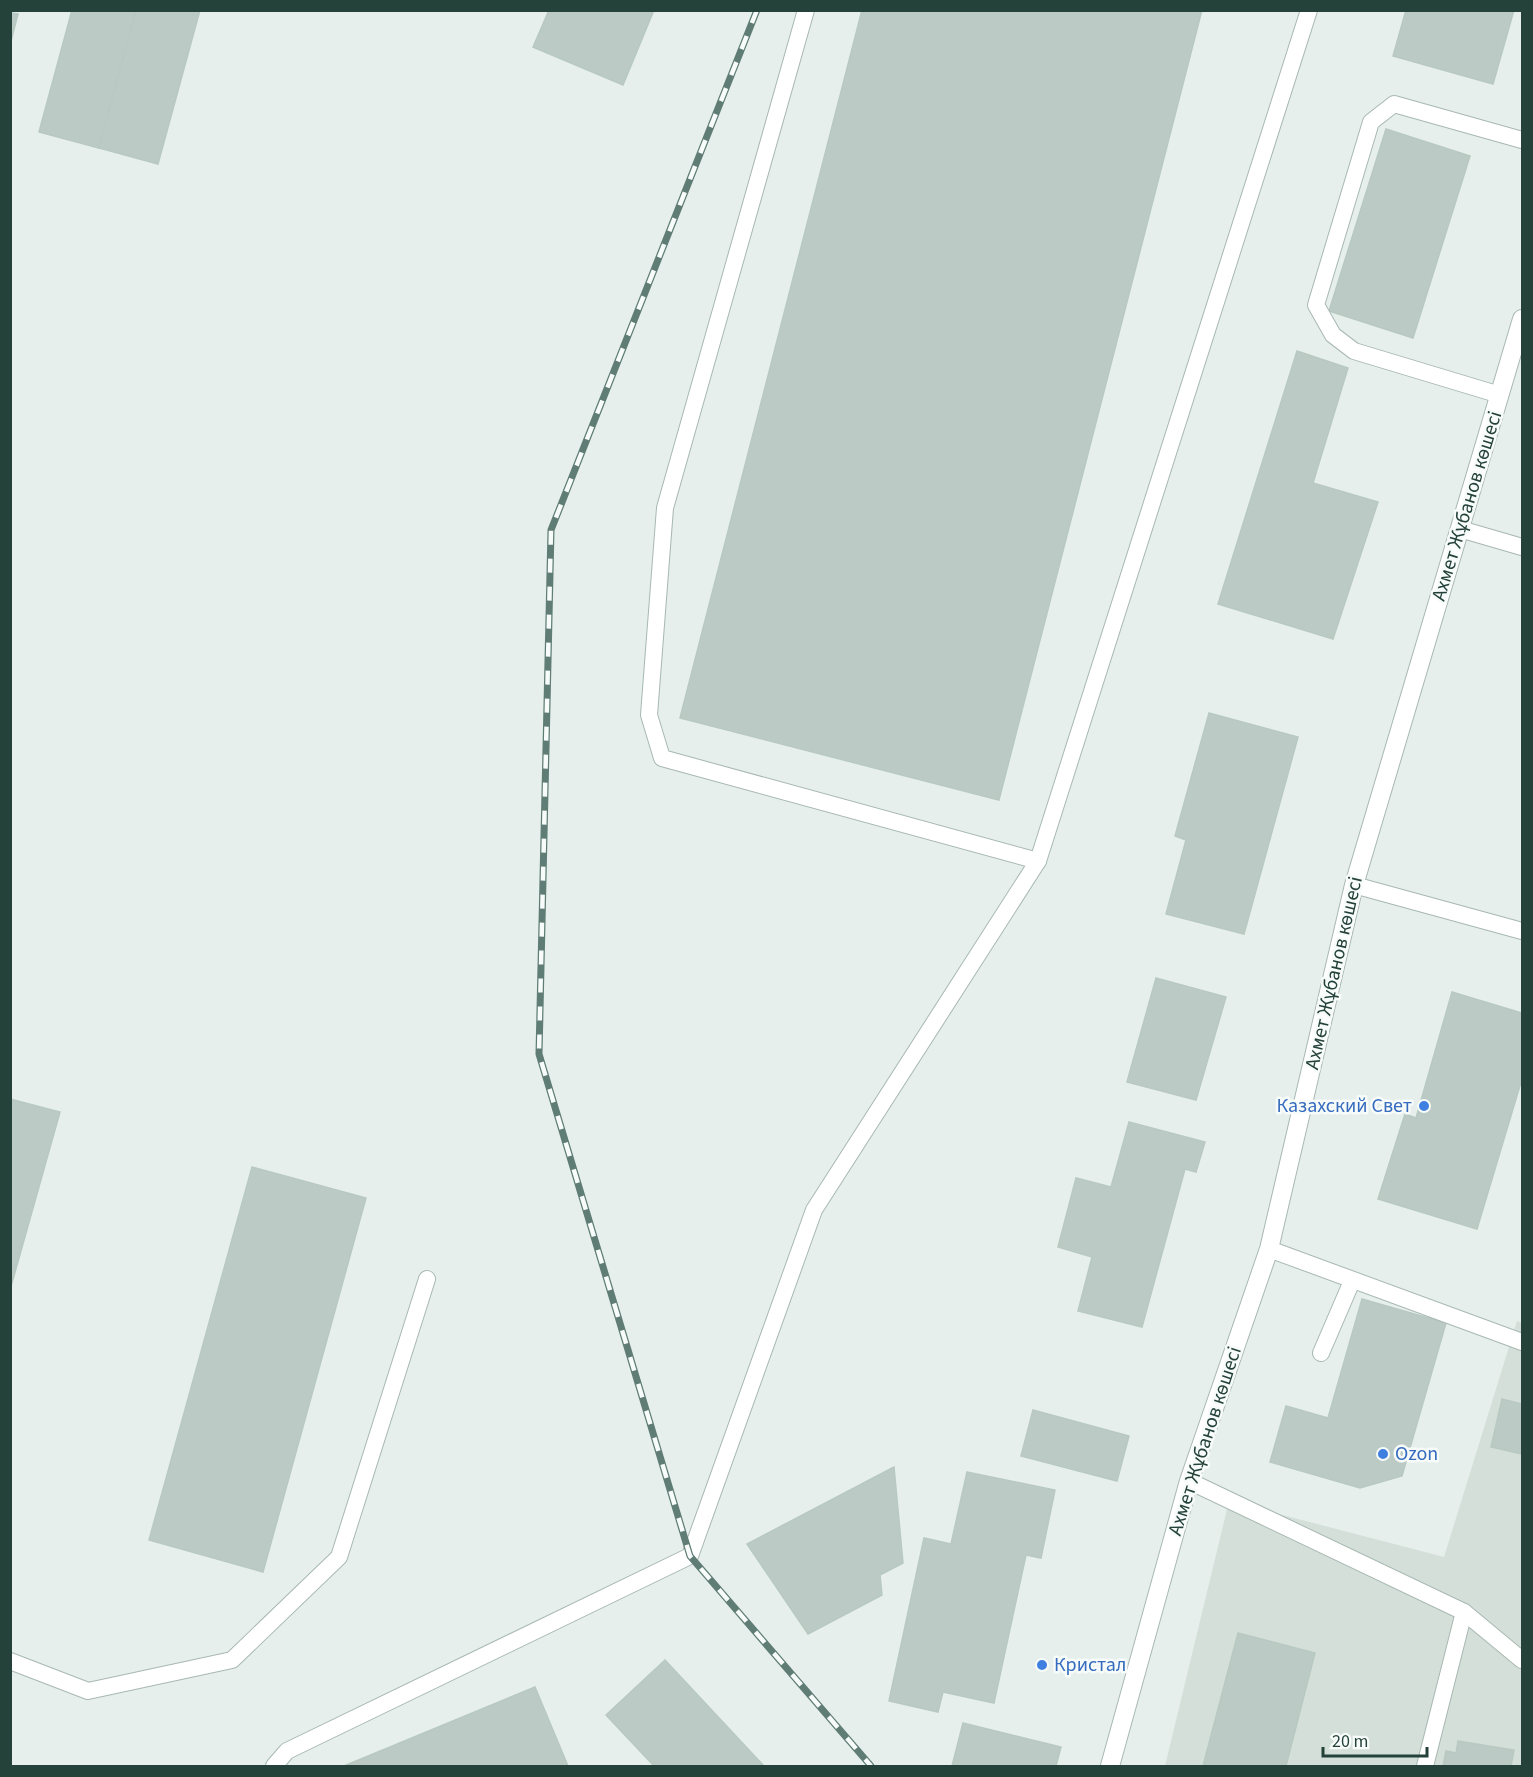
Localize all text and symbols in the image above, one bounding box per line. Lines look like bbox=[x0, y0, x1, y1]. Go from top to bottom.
street label: Ахмет Жұбанов көшесі bbox=[1425, 408, 1509, 604]
street label: Ахмет Жұбанов көшесі bbox=[1298, 874, 1370, 1072]
place label: Казахский Свет bbox=[1276, 1092, 1412, 1120]
marker: Казахский Свет bbox=[1417, 1099, 1431, 1113]
street label: Ахмет Жұбанов көшесі bbox=[1161, 1343, 1249, 1539]
place label: Ozon bbox=[1395, 1440, 1438, 1468]
marker: Ozon bbox=[1376, 1447, 1390, 1461]
place label: Кристал bbox=[1054, 1651, 1126, 1679]
marker: Кристал bbox=[1035, 1658, 1049, 1672]
scale bar bbox=[1323, 1720, 1426, 1758]
text: 20 m bbox=[1332, 1729, 1368, 1754]

